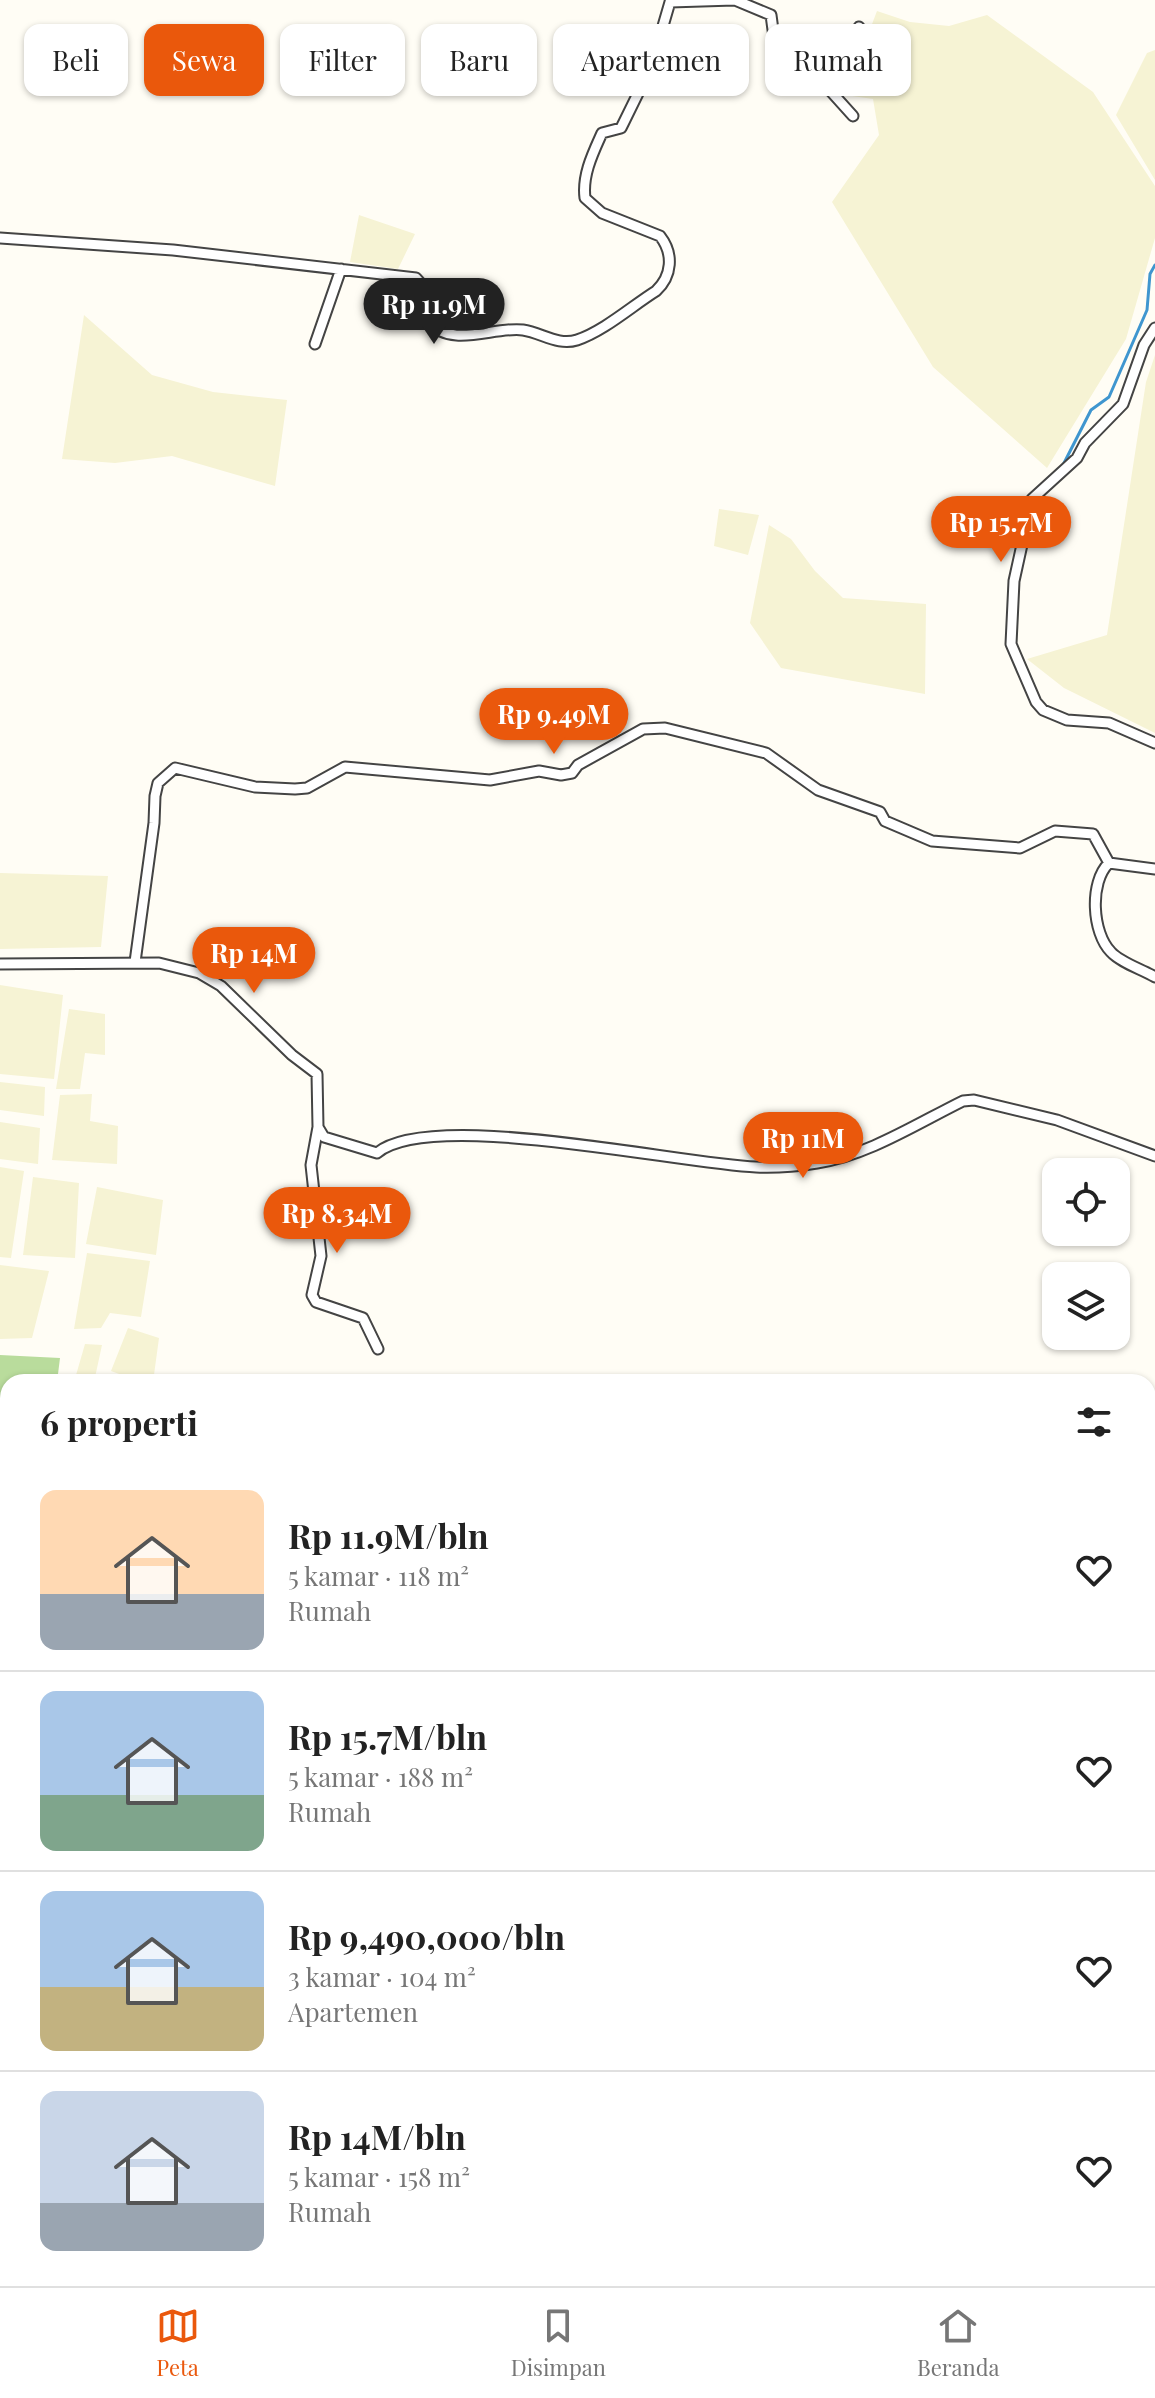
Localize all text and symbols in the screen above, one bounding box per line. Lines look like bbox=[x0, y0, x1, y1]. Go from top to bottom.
chip: Beli bbox=[24, 24, 128, 96]
chip: Sewa bbox=[144, 24, 264, 96]
chip: Filter bbox=[280, 24, 405, 96]
chip: Baru bbox=[421, 24, 537, 96]
chip: Apartemen bbox=[553, 24, 749, 96]
chip: Rumah bbox=[765, 24, 911, 96]
pin: Rp 11.9M bbox=[351, 278, 517, 346]
text: Rp 11.9M bbox=[382, 286, 486, 321]
pin: Rp 15.7M bbox=[918, 496, 1084, 564]
text: Rp 15.7M bbox=[949, 504, 1053, 539]
pin: Rp 9.49M bbox=[471, 688, 637, 756]
text: Rp 9.49M bbox=[497, 696, 611, 731]
pin: Rp 14M bbox=[189, 927, 319, 995]
text: Rp 14M bbox=[210, 935, 298, 970]
pin: Rp 11M bbox=[738, 1112, 868, 1180]
text: Rp 11M bbox=[761, 1120, 845, 1155]
map controls bbox=[1042, 1158, 1130, 1350]
button: locate bbox=[1042, 1158, 1130, 1246]
pin: Rp 8.34M bbox=[254, 1187, 420, 1255]
text: Rp 8.34M bbox=[282, 1195, 392, 1230]
button: layers bbox=[1042, 1262, 1130, 1350]
text: 6 properti bbox=[40, 1399, 198, 1445]
icon: filters bbox=[1072, 1400, 1116, 1444]
text: Rp 11.9M/bln bbox=[288, 1512, 489, 1558]
icon: home bbox=[104, 1522, 200, 1618]
icon: heart bbox=[1072, 1548, 1116, 1592]
text: 5 kamar · 118 m² bbox=[288, 1558, 469, 1593]
text: Rumah bbox=[288, 1593, 371, 1628]
text: Rp 15.7M/bln bbox=[288, 1713, 487, 1759]
icon: home bbox=[104, 1723, 200, 1819]
icon: heart bbox=[1072, 1749, 1116, 1793]
text: 5 kamar · 188 m² bbox=[288, 1759, 473, 1794]
text: Rumah bbox=[288, 1794, 371, 1829]
text: Rp 9,490,000/bln bbox=[288, 1913, 565, 1959]
icon: home bbox=[104, 1923, 200, 2019]
icon: heart bbox=[1072, 1949, 1116, 1993]
text: 3 kamar · 104 m² bbox=[288, 1959, 476, 1994]
text: Apartemen bbox=[288, 1994, 418, 2029]
text: Rp 14M/bln bbox=[288, 2113, 466, 2159]
icon: home bbox=[104, 2123, 200, 2219]
icon: heart bbox=[1072, 2149, 1116, 2193]
text: 5 kamar · 158 m² bbox=[288, 2159, 470, 2194]
text: Rumah bbox=[288, 2194, 371, 2229]
tab: Peta bbox=[156, 2304, 200, 2382]
tab: Disimpan bbox=[511, 2304, 606, 2382]
tab: Beranda bbox=[917, 2304, 999, 2382]

